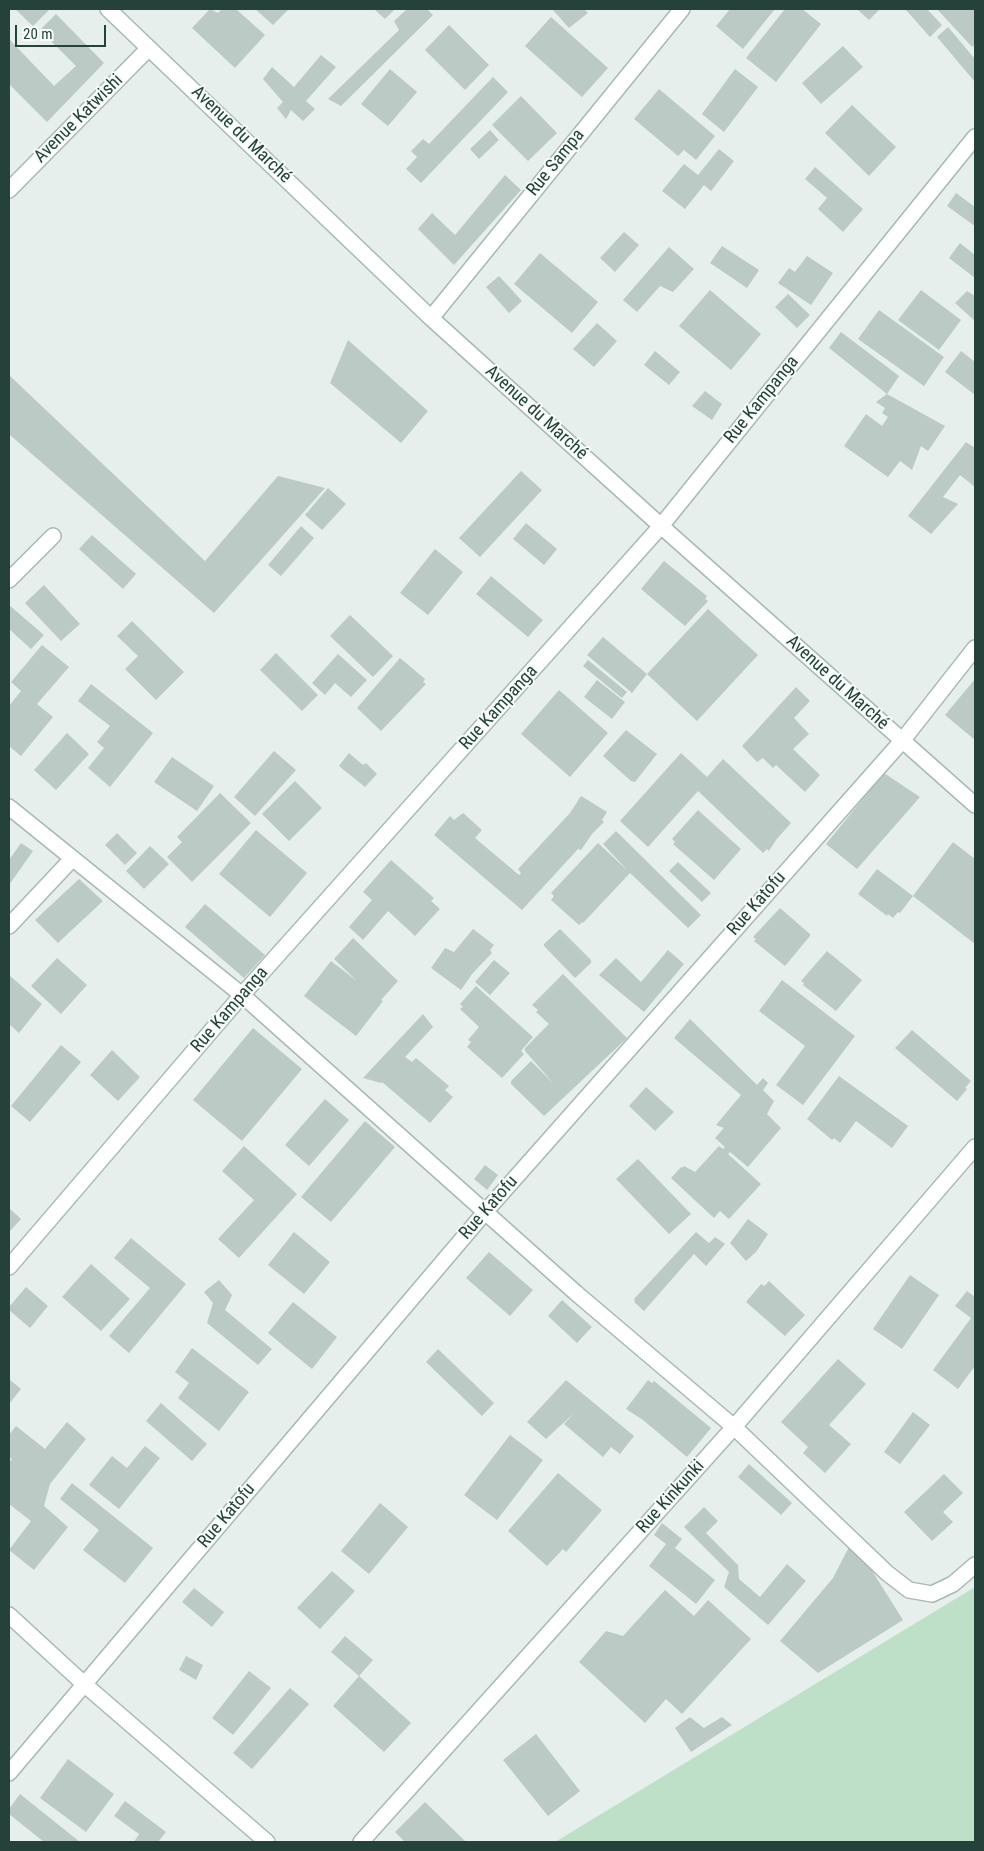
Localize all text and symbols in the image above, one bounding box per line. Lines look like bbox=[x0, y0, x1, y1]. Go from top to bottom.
scale bar bbox=[18, 15, 109, 47]
text: 20 m bbox=[23, 25, 53, 43]
street label: Avenue Katwishi bbox=[30, 70, 128, 168]
street label: Avenue du Marché bbox=[186, 82, 296, 188]
street label: Rue Sampa bbox=[522, 125, 590, 201]
street label: Rue Kampanga bbox=[720, 352, 804, 448]
street label: Avenue du Marché bbox=[480, 361, 592, 465]
street label: Avenue du Marché bbox=[781, 631, 893, 735]
street label: Rue Kampanga bbox=[455, 661, 543, 755]
street label: Rue Katofu bbox=[723, 868, 791, 940]
street label: Rue Kampanga bbox=[187, 963, 273, 1057]
street label: Rue Katofu bbox=[455, 1172, 523, 1244]
street label: Rue Kinkunki bbox=[632, 1456, 710, 1538]
street label: Rue Katofu bbox=[194, 1479, 260, 1553]

